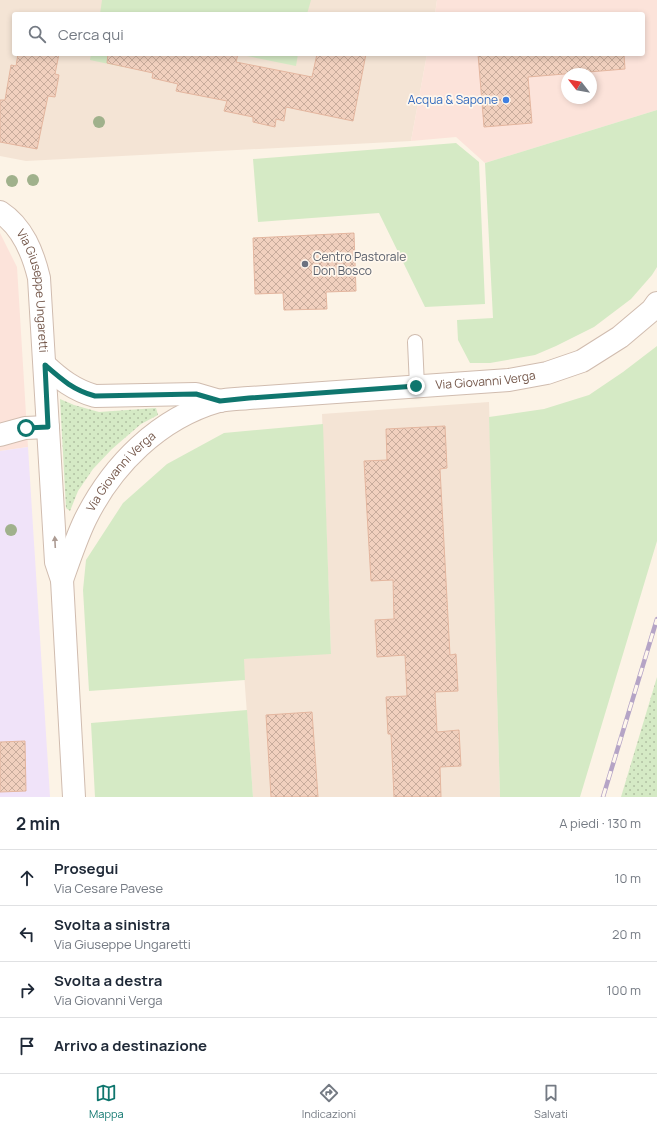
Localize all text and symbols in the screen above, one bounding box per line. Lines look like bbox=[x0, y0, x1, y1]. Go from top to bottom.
search box bbox=[12, 12, 645, 56]
icon: search bbox=[26, 23, 48, 45]
text: Cerca qui bbox=[58, 24, 124, 45]
north arrow bbox=[561, 68, 597, 104]
place label: Acqua & Sapone bbox=[408, 91, 498, 108]
marker: Acqua & Sapone bbox=[501, 95, 511, 105]
street label: Via Giuseppe Ungaretti bbox=[13, 225, 52, 353]
place label: Centro Pastorale Don Bosco bbox=[313, 248, 406, 279]
marker: Centro Pastorale Don Bosco bbox=[300, 259, 310, 269]
street label: Via Giovanni Verga bbox=[435, 366, 537, 393]
route end bbox=[407, 377, 425, 395]
route start bbox=[17, 419, 35, 437]
street label: Via Giovanni Verga bbox=[82, 427, 159, 515]
one-way arrow bbox=[51, 536, 58, 548]
text: 2 min bbox=[16, 812, 60, 835]
text: A piedi · 130 m bbox=[559, 814, 641, 832]
text: Prosegui bbox=[54, 858, 118, 879]
icon: ahead bbox=[16, 867, 38, 889]
text: 10 m bbox=[614, 869, 641, 887]
text: Via Cesare Pavese bbox=[54, 879, 163, 897]
text: Svolta a sinistra bbox=[54, 914, 170, 935]
icon: left bbox=[16, 923, 38, 945]
text: 20 m bbox=[612, 925, 641, 943]
text: Via Giuseppe Ungaretti bbox=[54, 935, 191, 953]
text: Svolta a destra bbox=[54, 970, 162, 991]
icon: right bbox=[16, 979, 38, 1001]
text: 100 m bbox=[606, 981, 641, 999]
text: Via Giovanni Verga bbox=[54, 991, 163, 1009]
icon: arrive bbox=[16, 1035, 38, 1057]
text: Arrivo a destinazione bbox=[54, 1035, 207, 1056]
tab: Mappa bbox=[89, 1082, 124, 1121]
tab: Indicazioni bbox=[302, 1082, 356, 1121]
tab: Salvati bbox=[534, 1082, 568, 1121]

